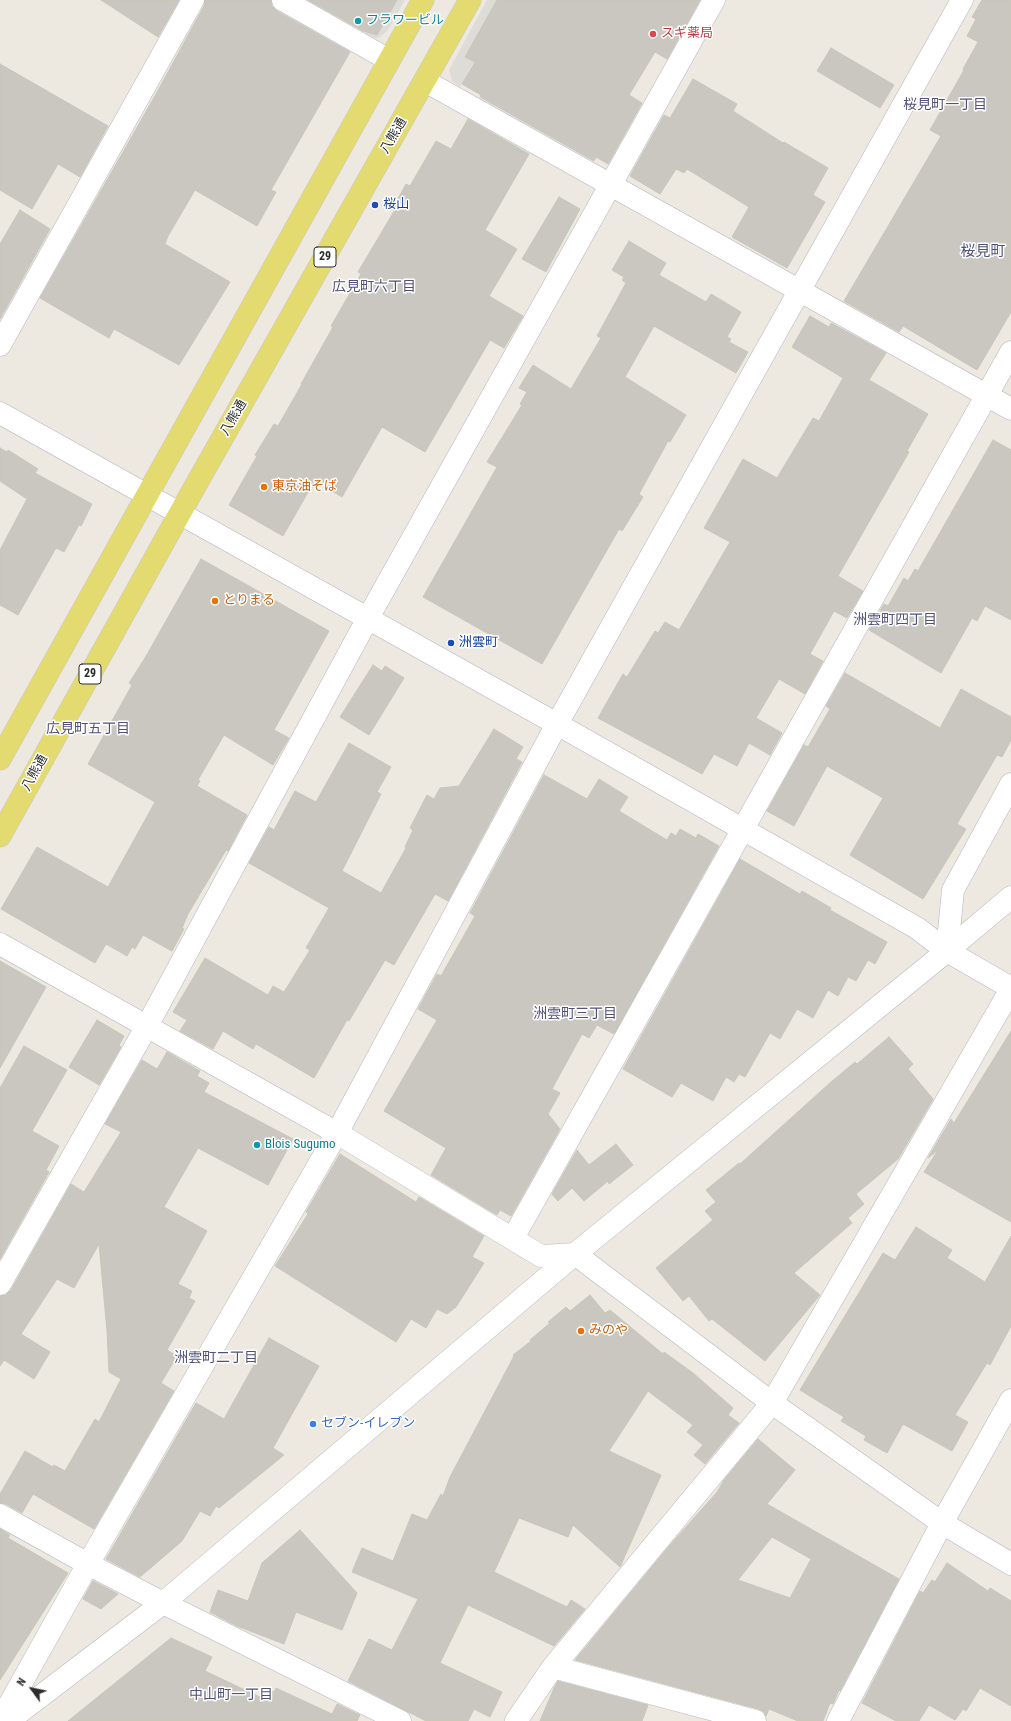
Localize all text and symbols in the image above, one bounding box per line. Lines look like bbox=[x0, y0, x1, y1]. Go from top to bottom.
place label: フラワービル bbox=[366, 13, 444, 29]
marker: フラワービル bbox=[353, 16, 363, 26]
place label: スギ薬局 bbox=[661, 26, 713, 42]
marker: スギ薬局 bbox=[648, 29, 658, 39]
district label: 桜見町一丁目 bbox=[903, 97, 987, 113]
street label: 八熊通 bbox=[377, 115, 411, 157]
place label: 桜山 bbox=[383, 197, 409, 213]
marker: 桜山 bbox=[370, 200, 380, 210]
district label: 桜見町 bbox=[961, 243, 1005, 261]
road number: 29 bbox=[314, 247, 336, 267]
district label: 広見町六丁目 bbox=[332, 279, 416, 295]
street label: 八熊通 bbox=[217, 397, 251, 439]
place label: 東京油そば bbox=[272, 479, 337, 495]
marker: 東京油そば bbox=[259, 482, 269, 492]
place label: とりまる bbox=[223, 593, 275, 609]
marker: とりまる bbox=[210, 596, 220, 606]
district label: 洲雲町四丁目 bbox=[853, 612, 937, 628]
place label: 洲雲町 bbox=[459, 635, 498, 651]
marker: 洲雲町 bbox=[446, 638, 456, 648]
road number: 29 bbox=[79, 664, 101, 684]
district label: 広見町五丁目 bbox=[46, 721, 130, 737]
street label: 八熊通 bbox=[19, 752, 51, 794]
district label: 洲雲町三丁目 bbox=[533, 1006, 617, 1022]
place label: Blois Sugumo bbox=[265, 1137, 336, 1153]
marker: Blois Sugumo bbox=[252, 1140, 262, 1150]
place label: みのや bbox=[589, 1323, 628, 1339]
marker: みのや bbox=[576, 1326, 586, 1336]
district label: 洲雲町二丁目 bbox=[174, 1350, 258, 1366]
place label: セブン-イレブン bbox=[321, 1416, 415, 1432]
marker: セブン-イレブン bbox=[308, 1419, 318, 1429]
north arrow bbox=[12, 1669, 52, 1709]
text: N bbox=[14, 1676, 29, 1689]
district label: 中山町一丁目 bbox=[189, 1687, 273, 1703]

